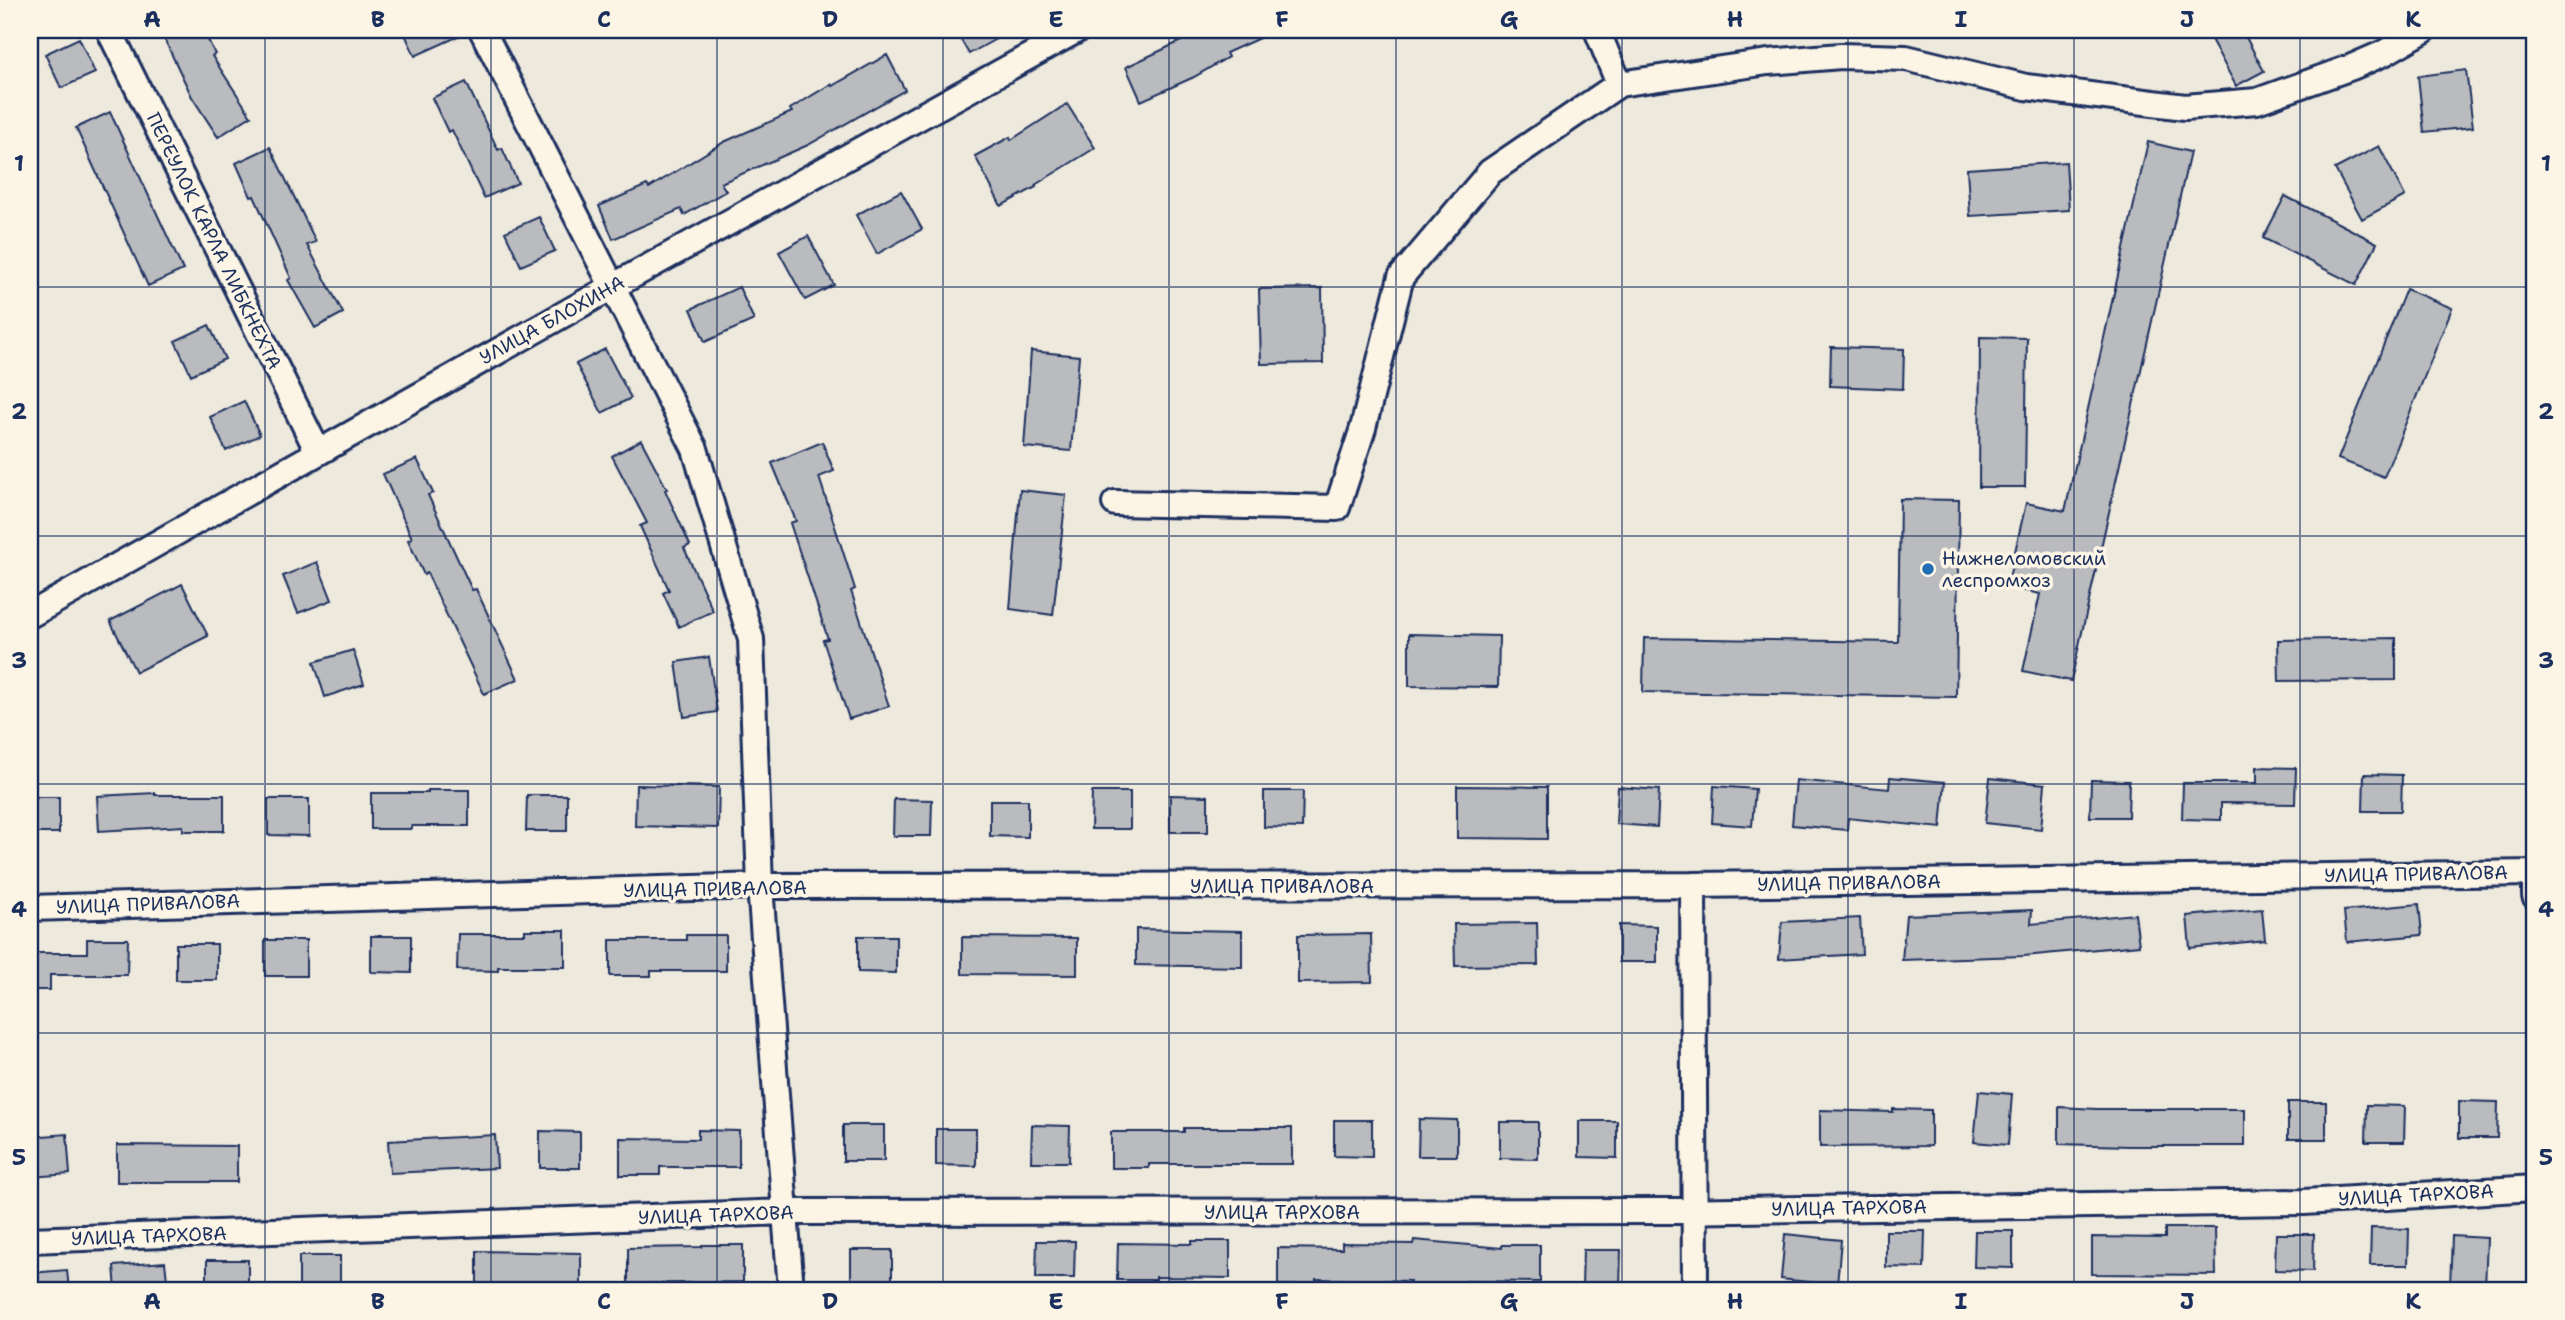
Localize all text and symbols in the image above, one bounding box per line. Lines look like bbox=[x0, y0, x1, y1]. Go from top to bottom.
text: A bbox=[143, 4, 161, 34]
text: B bbox=[371, 4, 385, 34]
text: C bbox=[597, 4, 611, 34]
text: D bbox=[822, 4, 838, 34]
text: E bbox=[1048, 4, 1064, 34]
text: F bbox=[1275, 4, 1289, 34]
text: G bbox=[1500, 4, 1519, 34]
text: H bbox=[1727, 4, 1743, 34]
text: I bbox=[1955, 4, 1968, 34]
text: J bbox=[2180, 4, 2194, 34]
text: K bbox=[2405, 4, 2421, 34]
street label: ПЕРЕУЛОК КАРЛА ЛИБКНЕХТА bbox=[141, 108, 287, 374]
text: 1 bbox=[14, 148, 24, 178]
text: 1 bbox=[2541, 148, 2551, 178]
street label: УЛИЦА БЛОХИНА bbox=[475, 270, 629, 370]
text: 2 bbox=[11, 396, 27, 426]
text: 2 bbox=[2538, 396, 2554, 426]
place label: Нижнеломовский леспромхоз bbox=[1942, 546, 2106, 593]
marker: Нижнеломовский леспромхоз bbox=[1920, 561, 1936, 577]
text: 3 bbox=[11, 645, 27, 675]
text: 3 bbox=[2538, 645, 2554, 675]
street label: УЛИЦА ПРИВАЛОВА bbox=[2324, 860, 2508, 888]
street label: УЛИЦА ПРИВАЛОВА bbox=[1757, 869, 1941, 897]
street label: УЛИЦА ПРИВАЛОВА bbox=[1190, 874, 1374, 899]
street label: УЛИЦА ПРИВАЛОВА bbox=[623, 875, 807, 903]
street label: УЛИЦА ПРИВАЛОВА bbox=[56, 888, 241, 920]
text: 4 bbox=[11, 894, 27, 924]
text: 4 bbox=[2538, 894, 2554, 924]
text: 5 bbox=[12, 1142, 26, 1172]
text: 5 bbox=[2539, 1142, 2553, 1172]
street label: УЛИЦА ТАРХОВА bbox=[2337, 1178, 2495, 1212]
street label: УЛИЦА ТАРХОВА bbox=[1771, 1194, 1927, 1222]
street label: УЛИЦА ТАРХОВА bbox=[638, 1200, 795, 1230]
street label: УЛИЦА ТАРХОВА bbox=[1204, 1200, 1360, 1225]
street label: УЛИЦА ТАРХОВА bbox=[71, 1221, 228, 1251]
text: A bbox=[143, 1286, 161, 1316]
text: B bbox=[371, 1286, 385, 1316]
text: C bbox=[597, 1286, 611, 1316]
text: D bbox=[822, 1286, 838, 1316]
text: E bbox=[1048, 1286, 1064, 1316]
text: F bbox=[1275, 1286, 1289, 1316]
text: G bbox=[1500, 1286, 1519, 1316]
text: H bbox=[1727, 1286, 1743, 1316]
text: I bbox=[1955, 1286, 1968, 1316]
text: J bbox=[2180, 1286, 2194, 1316]
text: K bbox=[2405, 1286, 2421, 1316]

